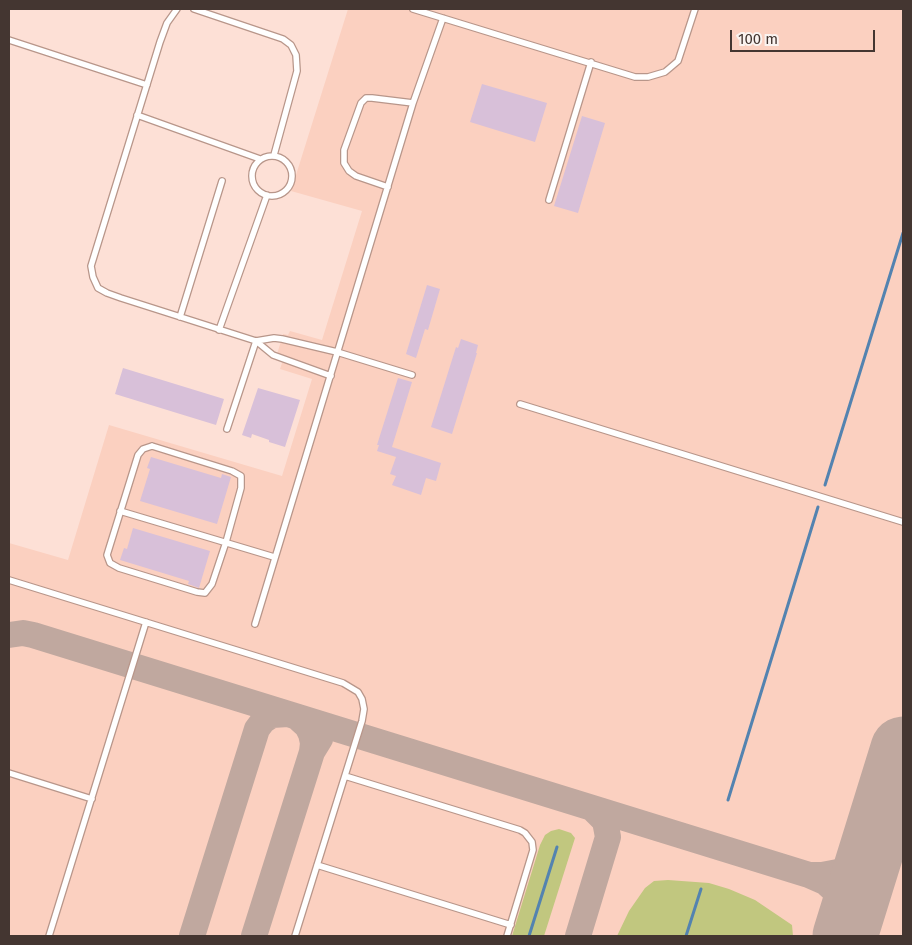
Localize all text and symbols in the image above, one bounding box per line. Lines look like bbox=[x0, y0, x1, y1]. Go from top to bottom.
scale bar bbox=[732, 20, 877, 52]
text: 100 m bbox=[738, 30, 778, 48]

